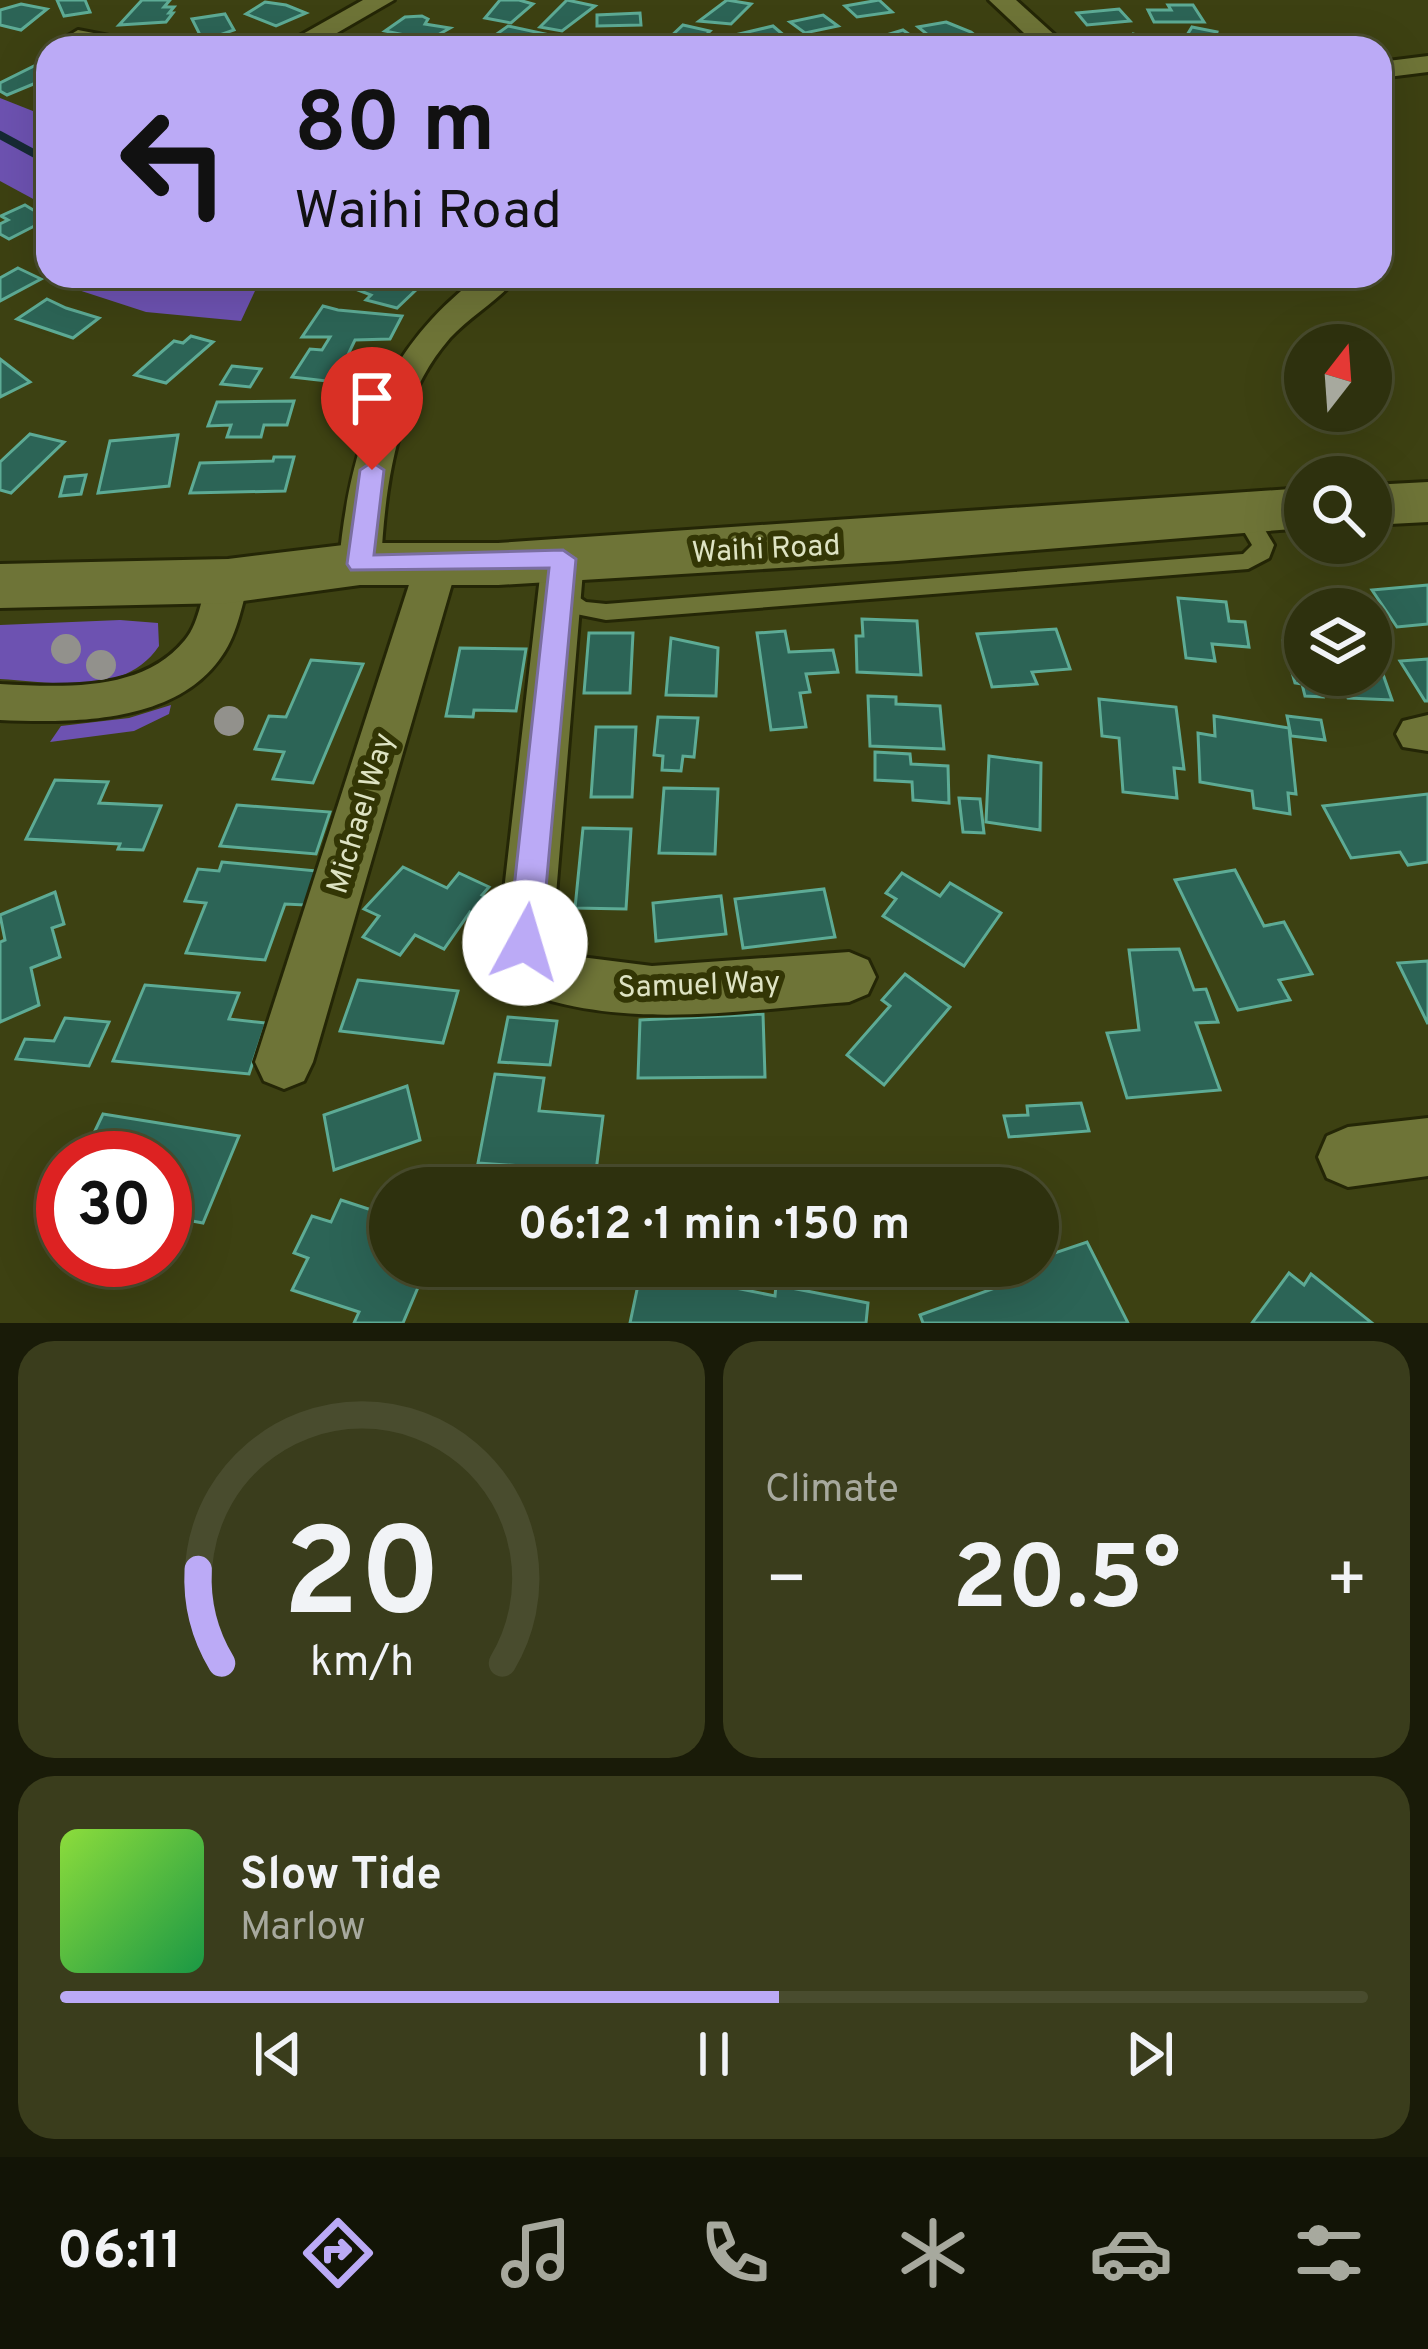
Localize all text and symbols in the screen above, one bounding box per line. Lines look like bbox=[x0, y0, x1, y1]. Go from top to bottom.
text: 80 m bbox=[294, 75, 495, 181]
icon: left bbox=[96, 84, 252, 240]
text: Waihi Road bbox=[294, 179, 562, 248]
north arrow bbox=[1284, 324, 1392, 432]
map controls bbox=[1284, 324, 1392, 696]
pin bbox=[321, 347, 423, 470]
icon: arrive bbox=[339, 365, 405, 431]
button: search bbox=[1284, 456, 1392, 564]
street label: Waihi Road bbox=[691, 528, 841, 573]
button: layers bbox=[1284, 588, 1392, 696]
street label: Michael Way bbox=[320, 729, 404, 899]
position arrow bbox=[462, 880, 588, 1006]
street label: Samuel Way bbox=[617, 965, 781, 1008]
speed limit sign: 30 bbox=[36, 1131, 192, 1287]
text: 06:12 · 1 min · 150 m bbox=[518, 1198, 910, 1255]
text: Climate bbox=[765, 1467, 899, 1516]
text: 20 bbox=[282, 1502, 441, 1660]
text: 20.5° bbox=[952, 1527, 1181, 1640]
text: − bbox=[765, 1542, 808, 1625]
text: + bbox=[1325, 1542, 1368, 1625]
text: km/h bbox=[309, 1636, 414, 1690]
text: Slow Tide bbox=[240, 1848, 442, 1905]
text: Marlow bbox=[240, 1905, 366, 1954]
icon: previous bbox=[245, 2021, 311, 2087]
icon: pause bbox=[681, 2021, 747, 2087]
icon: next bbox=[1117, 2021, 1183, 2087]
icon: directions bbox=[296, 2211, 380, 2295]
icon: music bbox=[494, 2211, 578, 2295]
icon: phone bbox=[693, 2211, 777, 2295]
icon: climate bbox=[891, 2211, 975, 2295]
icon: car bbox=[1089, 2211, 1173, 2295]
icon: filters bbox=[1287, 2211, 1371, 2295]
text: 06:11 bbox=[57, 2219, 182, 2288]

